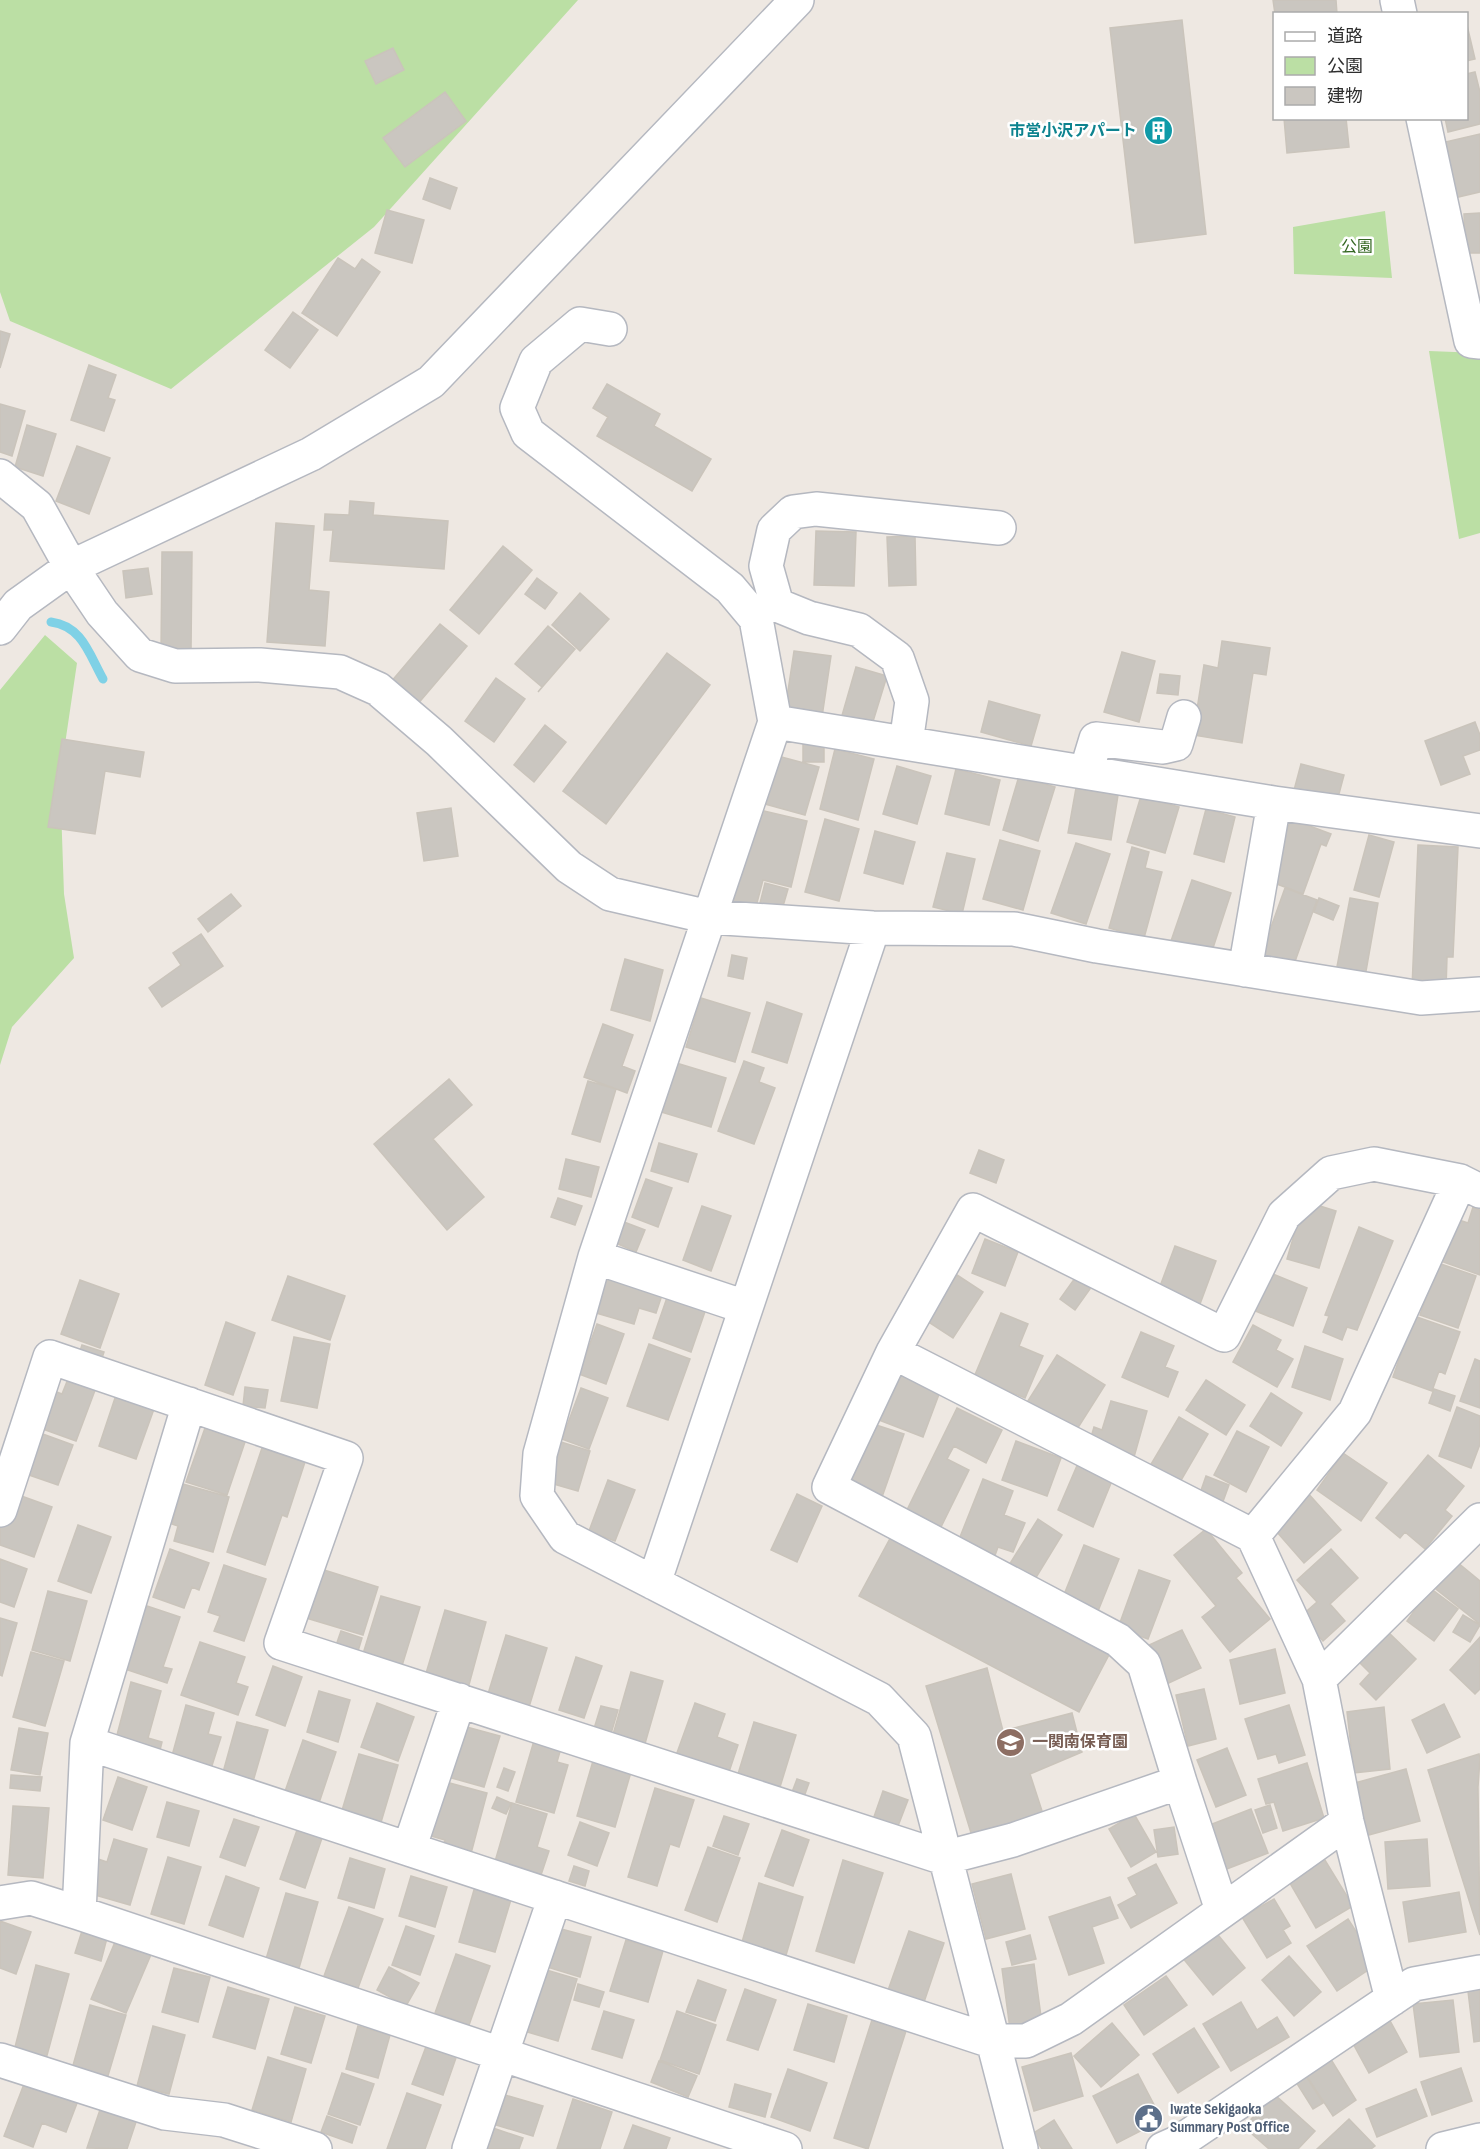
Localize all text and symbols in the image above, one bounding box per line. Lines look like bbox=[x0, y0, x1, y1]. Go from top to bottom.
legend bbox=[1273, 12, 1468, 120]
text: 道路 bbox=[1327, 26, 1363, 47]
text: 公園 bbox=[1327, 56, 1363, 77]
text: 建物 bbox=[1327, 86, 1363, 107]
building icon: 市営小沢アパート bbox=[1142, 115, 1174, 147]
place label: 市営小沢アパート bbox=[1009, 122, 1137, 141]
park label: 公園 bbox=[1341, 238, 1373, 257]
school or university icon: 一関南保育園 bbox=[995, 1726, 1027, 1758]
place label: 一関南保育園 bbox=[1032, 1733, 1128, 1752]
place label: Iwate Sekigaoka Summary Post Office bbox=[1170, 2100, 1290, 2137]
public building icon: Iwate Sekigaoka Summary Post Office bbox=[1133, 2102, 1165, 2134]

